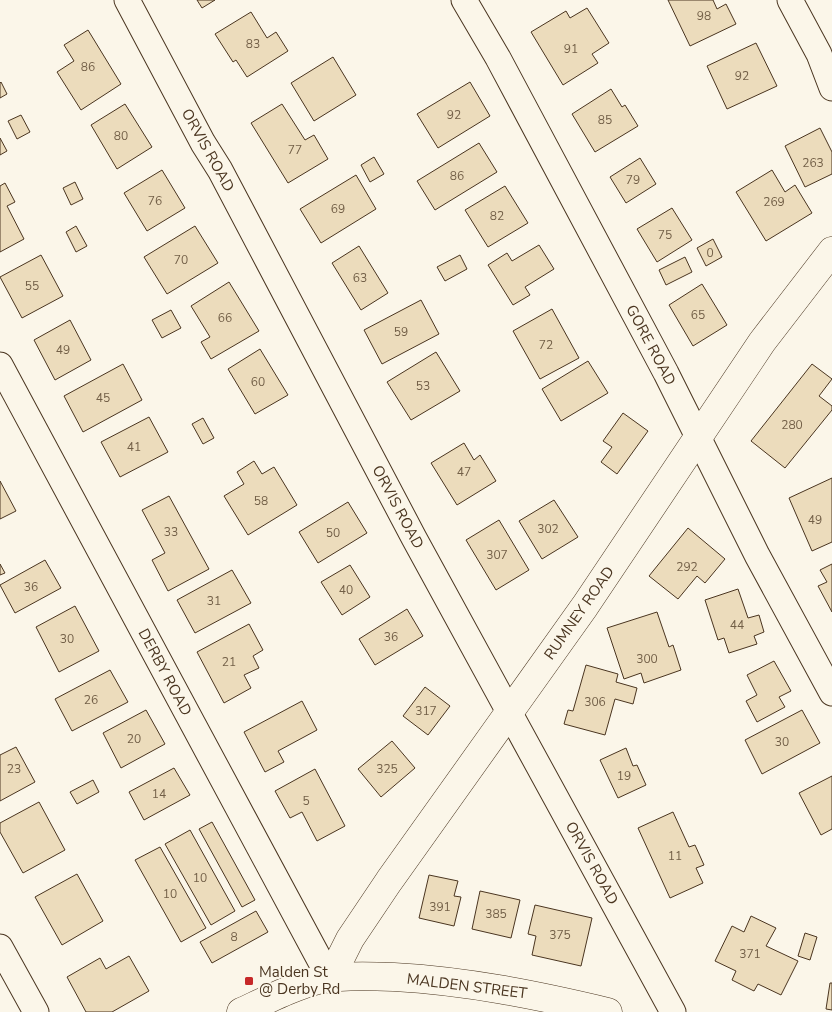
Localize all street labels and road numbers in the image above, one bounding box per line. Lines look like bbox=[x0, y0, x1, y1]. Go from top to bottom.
street label: ORVIS ROAD bbox=[177, 105, 239, 195]
street label: GORE ROAD bbox=[621, 301, 681, 389]
street label: ORVIS ROAD bbox=[368, 462, 428, 552]
street label: RUMNEY ROAD bbox=[539, 562, 619, 664]
street label: DERBY ROAD bbox=[134, 625, 196, 719]
street label: ORVIS ROAD bbox=[561, 818, 623, 908]
street label: MALDEN STREET bbox=[406, 969, 528, 1003]

